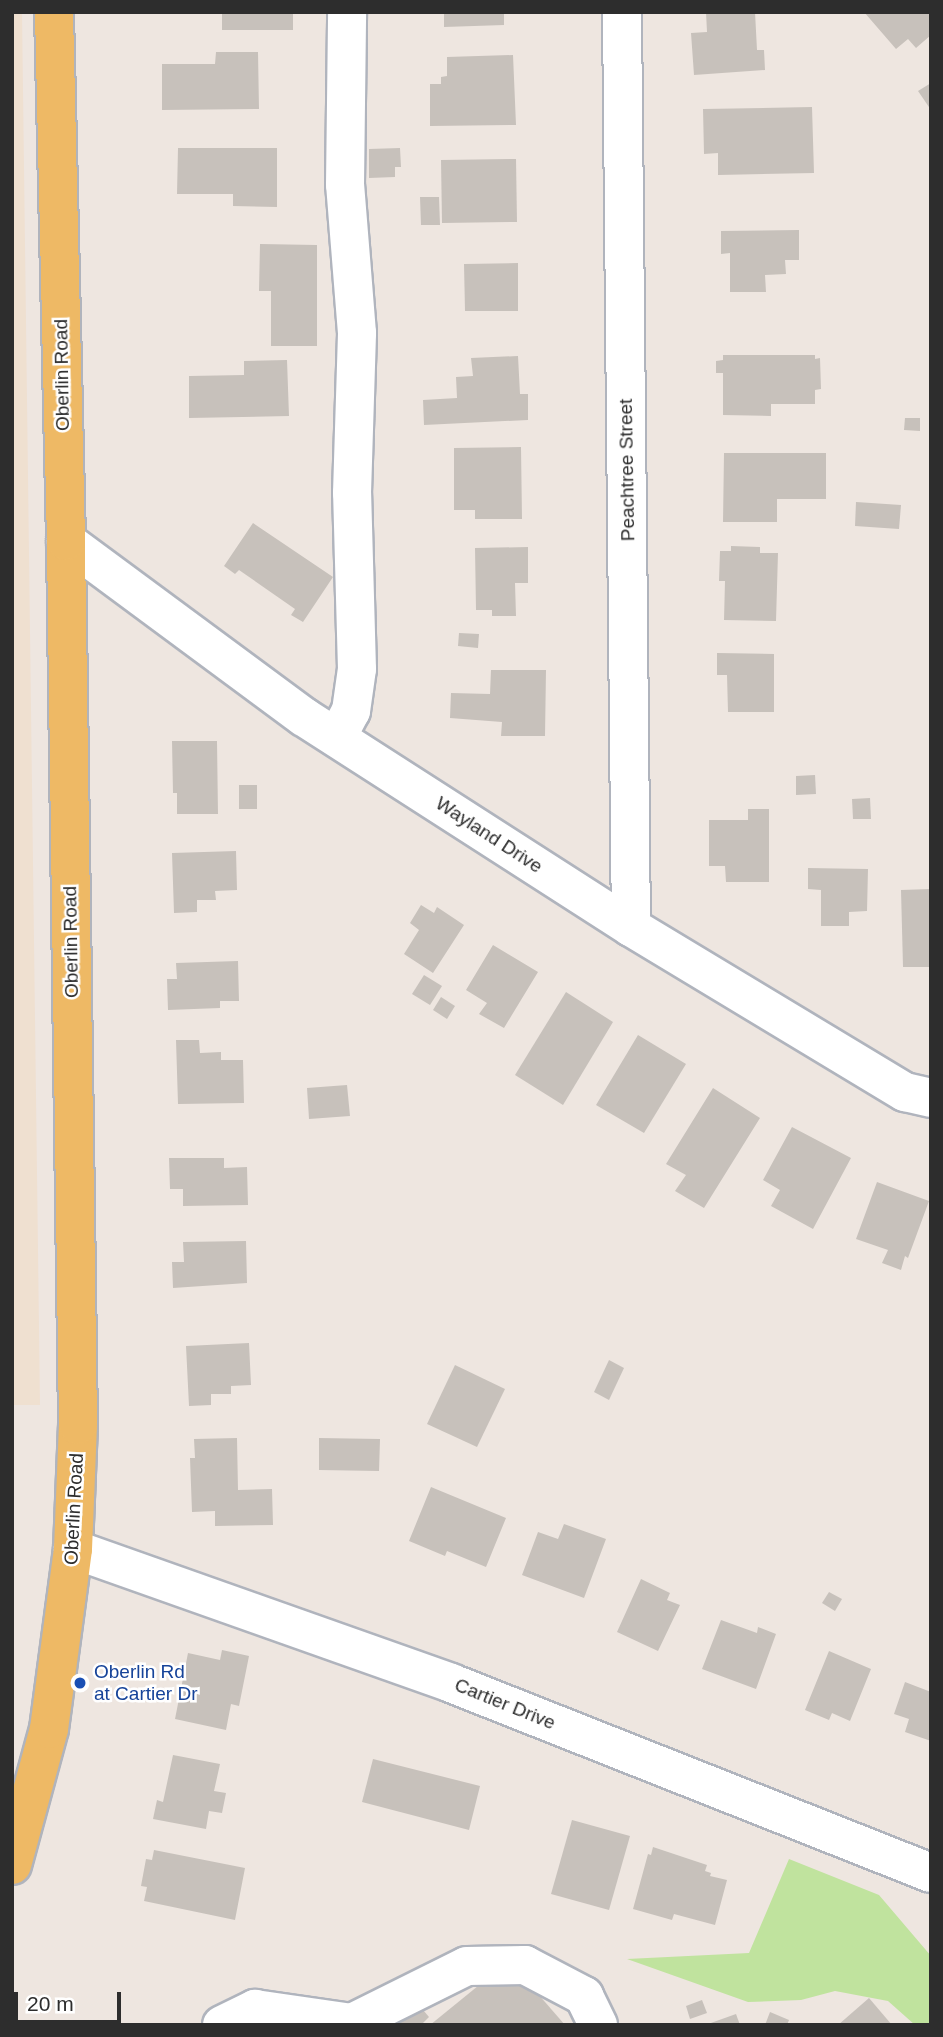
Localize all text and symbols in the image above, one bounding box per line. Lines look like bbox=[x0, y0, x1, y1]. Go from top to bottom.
street label: Oberlin Road bbox=[50, 319, 74, 431]
street label: Peachtree Street bbox=[614, 399, 640, 541]
street label: Wayland Drive bbox=[431, 792, 547, 878]
street label: Oberlin Road bbox=[59, 886, 83, 998]
street label: Oberlin Road bbox=[60, 1453, 88, 1565]
place label: Oberlin Rd at Cartier Dr bbox=[94, 1661, 197, 1705]
street label: Cartier Drive bbox=[451, 1673, 559, 1735]
marker: Oberlin Rd at Cartier Dr bbox=[72, 1675, 88, 1691]
scale bar bbox=[18, 1978, 124, 2022]
text: 20 m bbox=[27, 1992, 74, 2015]

